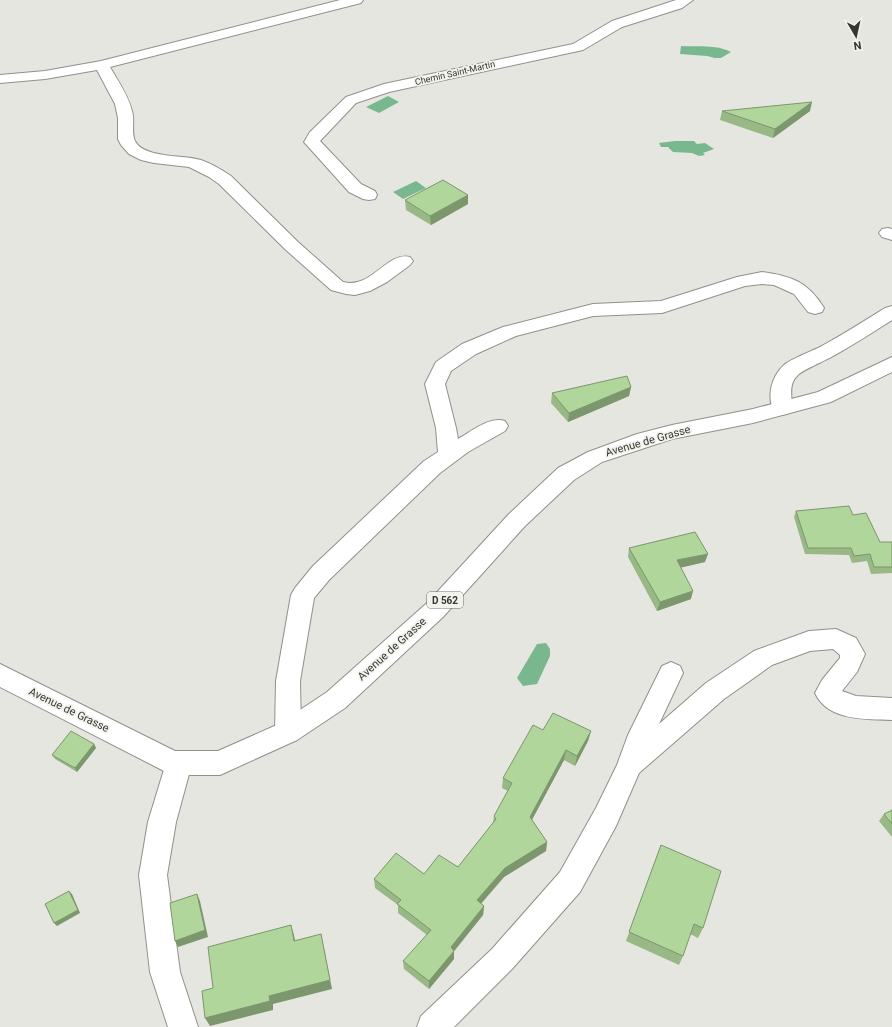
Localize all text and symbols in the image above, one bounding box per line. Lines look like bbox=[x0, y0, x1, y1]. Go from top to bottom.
north arrow bbox=[836, 16, 876, 56]
text: N bbox=[852, 38, 862, 52]
street label: Chemin Saint-Martin bbox=[414, 59, 496, 87]
street label: Avenue de Grasse bbox=[604, 423, 692, 459]
road number: D 562 bbox=[427, 592, 463, 608]
street label: Avenue de Grasse bbox=[355, 615, 429, 683]
street label: Avenue de Grasse bbox=[27, 685, 111, 735]

